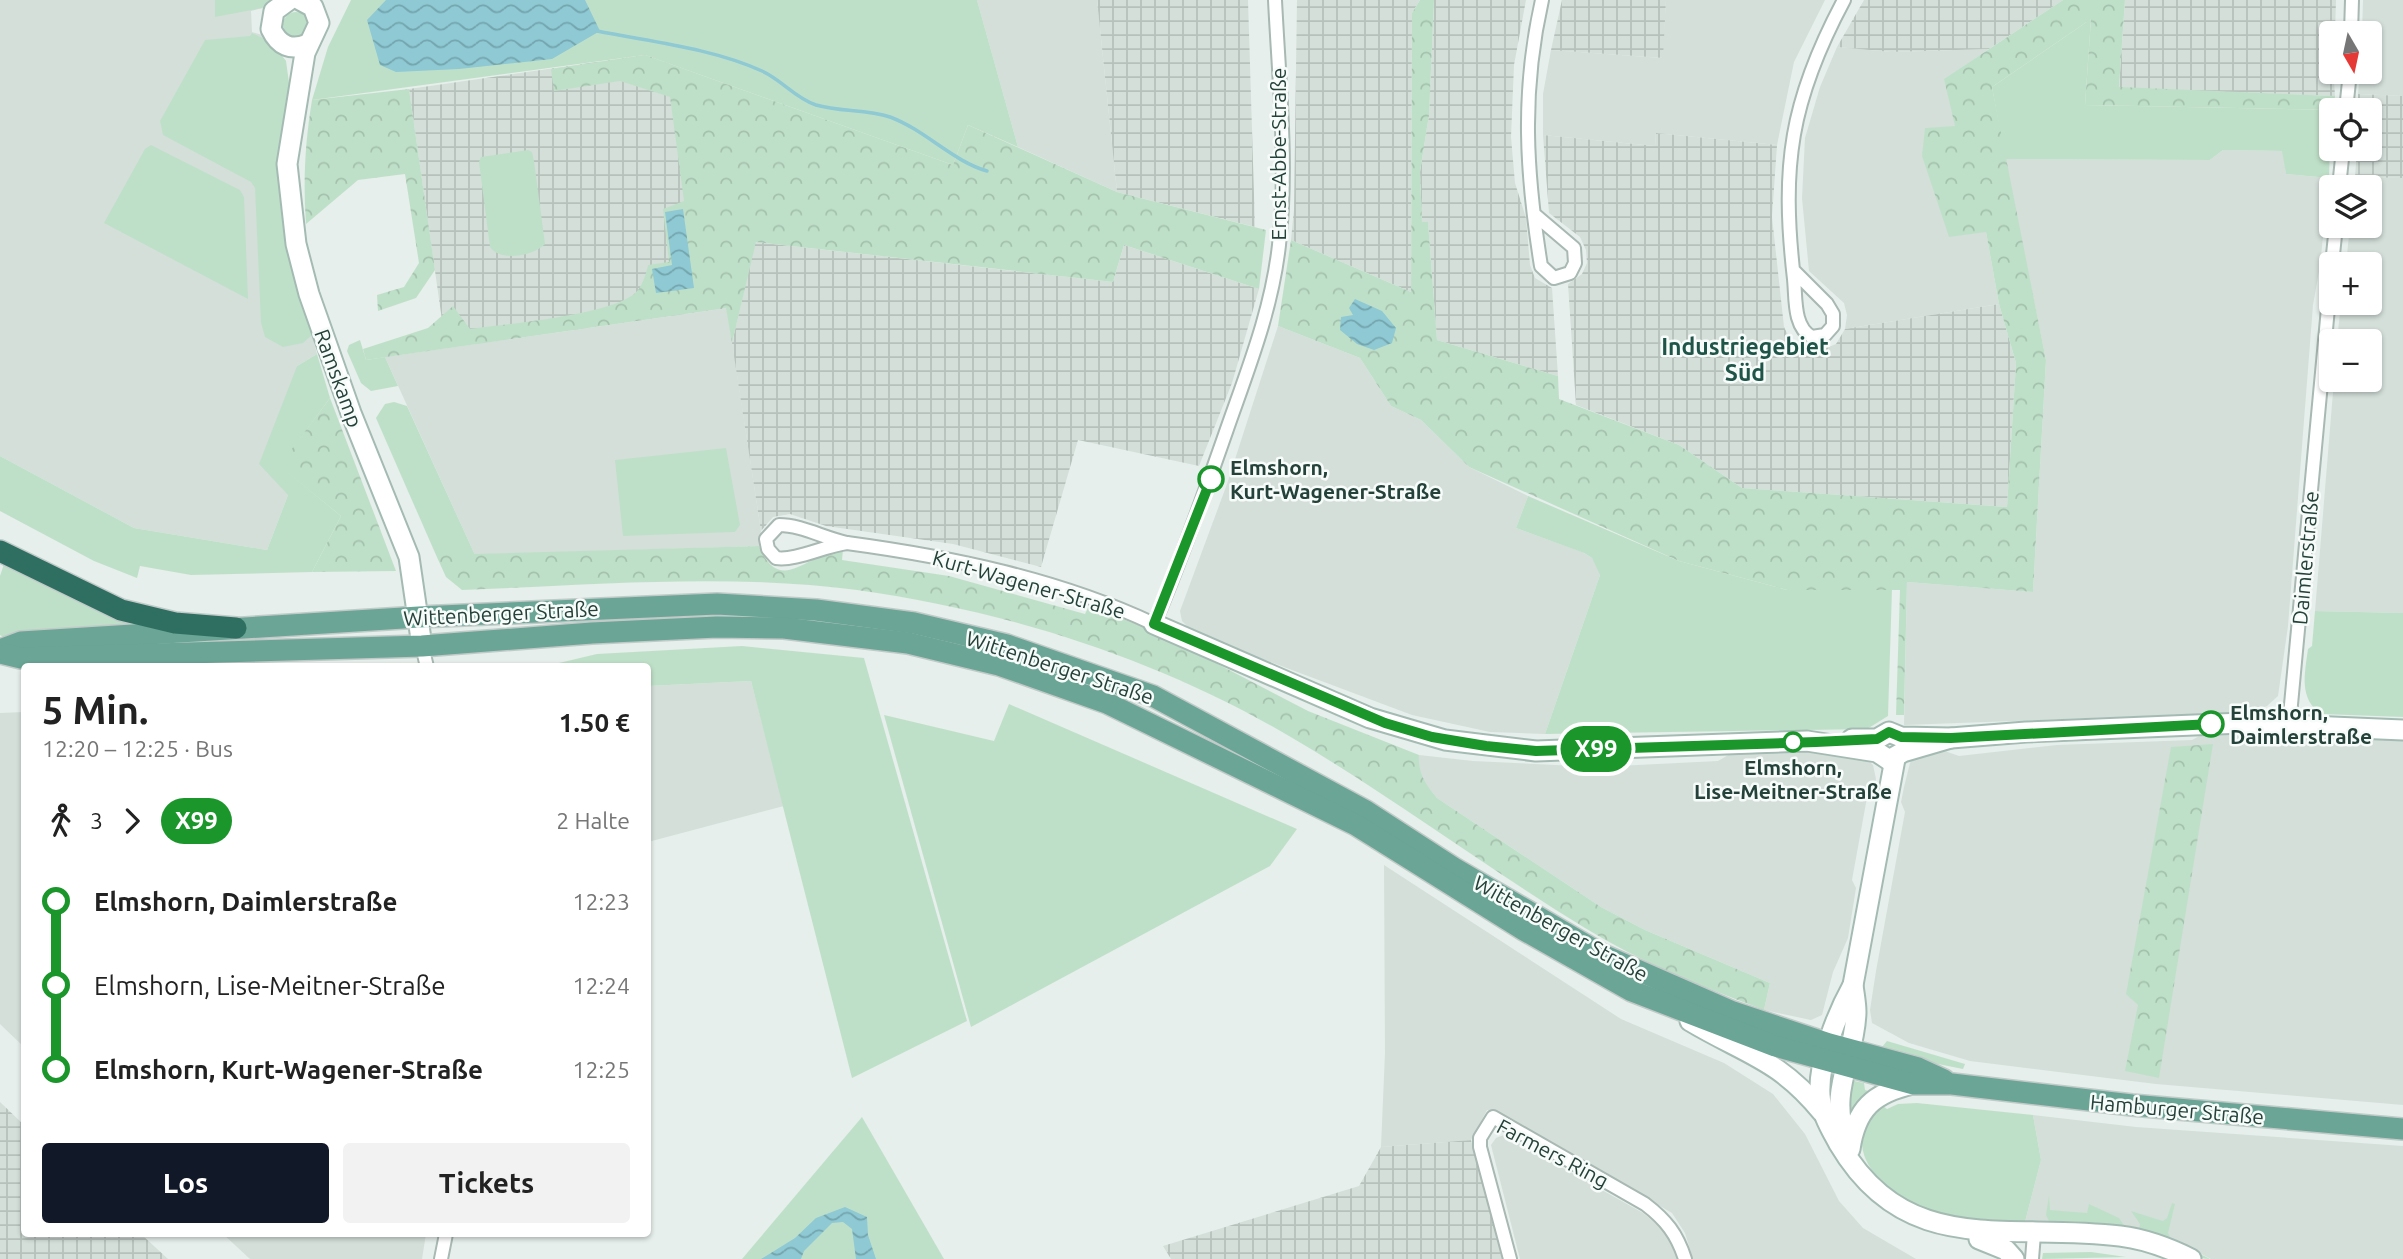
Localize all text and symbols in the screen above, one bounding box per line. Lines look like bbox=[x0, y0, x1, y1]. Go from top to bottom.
north arrow bbox=[2319, 21, 2382, 84]
map controls bbox=[2319, 21, 2382, 392]
street label: Ernst-Abbe-Straße bbox=[1266, 68, 1290, 240]
button: locate bbox=[2319, 98, 2382, 161]
button: layers bbox=[2319, 175, 2382, 238]
button: + bbox=[2319, 252, 2382, 315]
street label: Ramskamp bbox=[310, 326, 368, 430]
button: − bbox=[2319, 329, 2382, 392]
district label: Industriegebiet Süd bbox=[1661, 334, 1829, 385]
place label: Elmshorn, Kurt-Wagener-Straße bbox=[1230, 455, 1441, 503]
marker: Elmshorn, Kurt-Wagener-Straße bbox=[1198, 466, 1224, 492]
street label: Daimlerstraße bbox=[2287, 490, 2323, 626]
street label: Kurt-Wagener-Straße bbox=[930, 545, 1128, 623]
street label: Wittenberger Straße bbox=[403, 596, 599, 630]
street label: Wittenberger Straße bbox=[963, 625, 1157, 709]
text: 5 Min. bbox=[42, 689, 148, 731]
place label: Elmshorn, Daimlerstraße bbox=[2230, 700, 2372, 748]
text: 1.50 € bbox=[559, 708, 630, 737]
marker: Elmshorn, Daimlerstraße bbox=[2198, 711, 2224, 737]
line badge: X99 bbox=[1556, 726, 1636, 772]
marker: Elmshorn, Lise-Meitner-Straße bbox=[1783, 732, 1803, 752]
text: X99 bbox=[1575, 735, 1617, 762]
text: 12:20 – 12:25 · Bus bbox=[42, 736, 233, 761]
place label: Elmshorn, Lise-Meitner-Straße bbox=[1694, 755, 1892, 803]
icon: walk bbox=[42, 802, 80, 840]
icon: forward bbox=[113, 802, 151, 840]
text: X99 bbox=[175, 807, 218, 834]
text: 3 bbox=[90, 808, 103, 833]
text: 2 Halte bbox=[556, 808, 630, 833]
street label: Wittenberger Straße bbox=[1470, 870, 1652, 986]
text: Elmshorn, Daimlerstraße bbox=[94, 887, 397, 916]
text: 12:23 bbox=[572, 889, 630, 914]
text: Elmshorn, Lise-Meitner-Straße bbox=[94, 971, 446, 1000]
text: 12:24 bbox=[572, 973, 630, 998]
text: Elmshorn, Kurt-Wagener-Straße bbox=[94, 1055, 483, 1084]
text: 12:25 bbox=[572, 1057, 630, 1082]
street label: Hamburger Straße bbox=[2089, 1089, 2265, 1129]
street label: Farmers Ring bbox=[1493, 1114, 1613, 1192]
button: Los bbox=[42, 1143, 329, 1223]
button: Tickets bbox=[343, 1143, 630, 1223]

